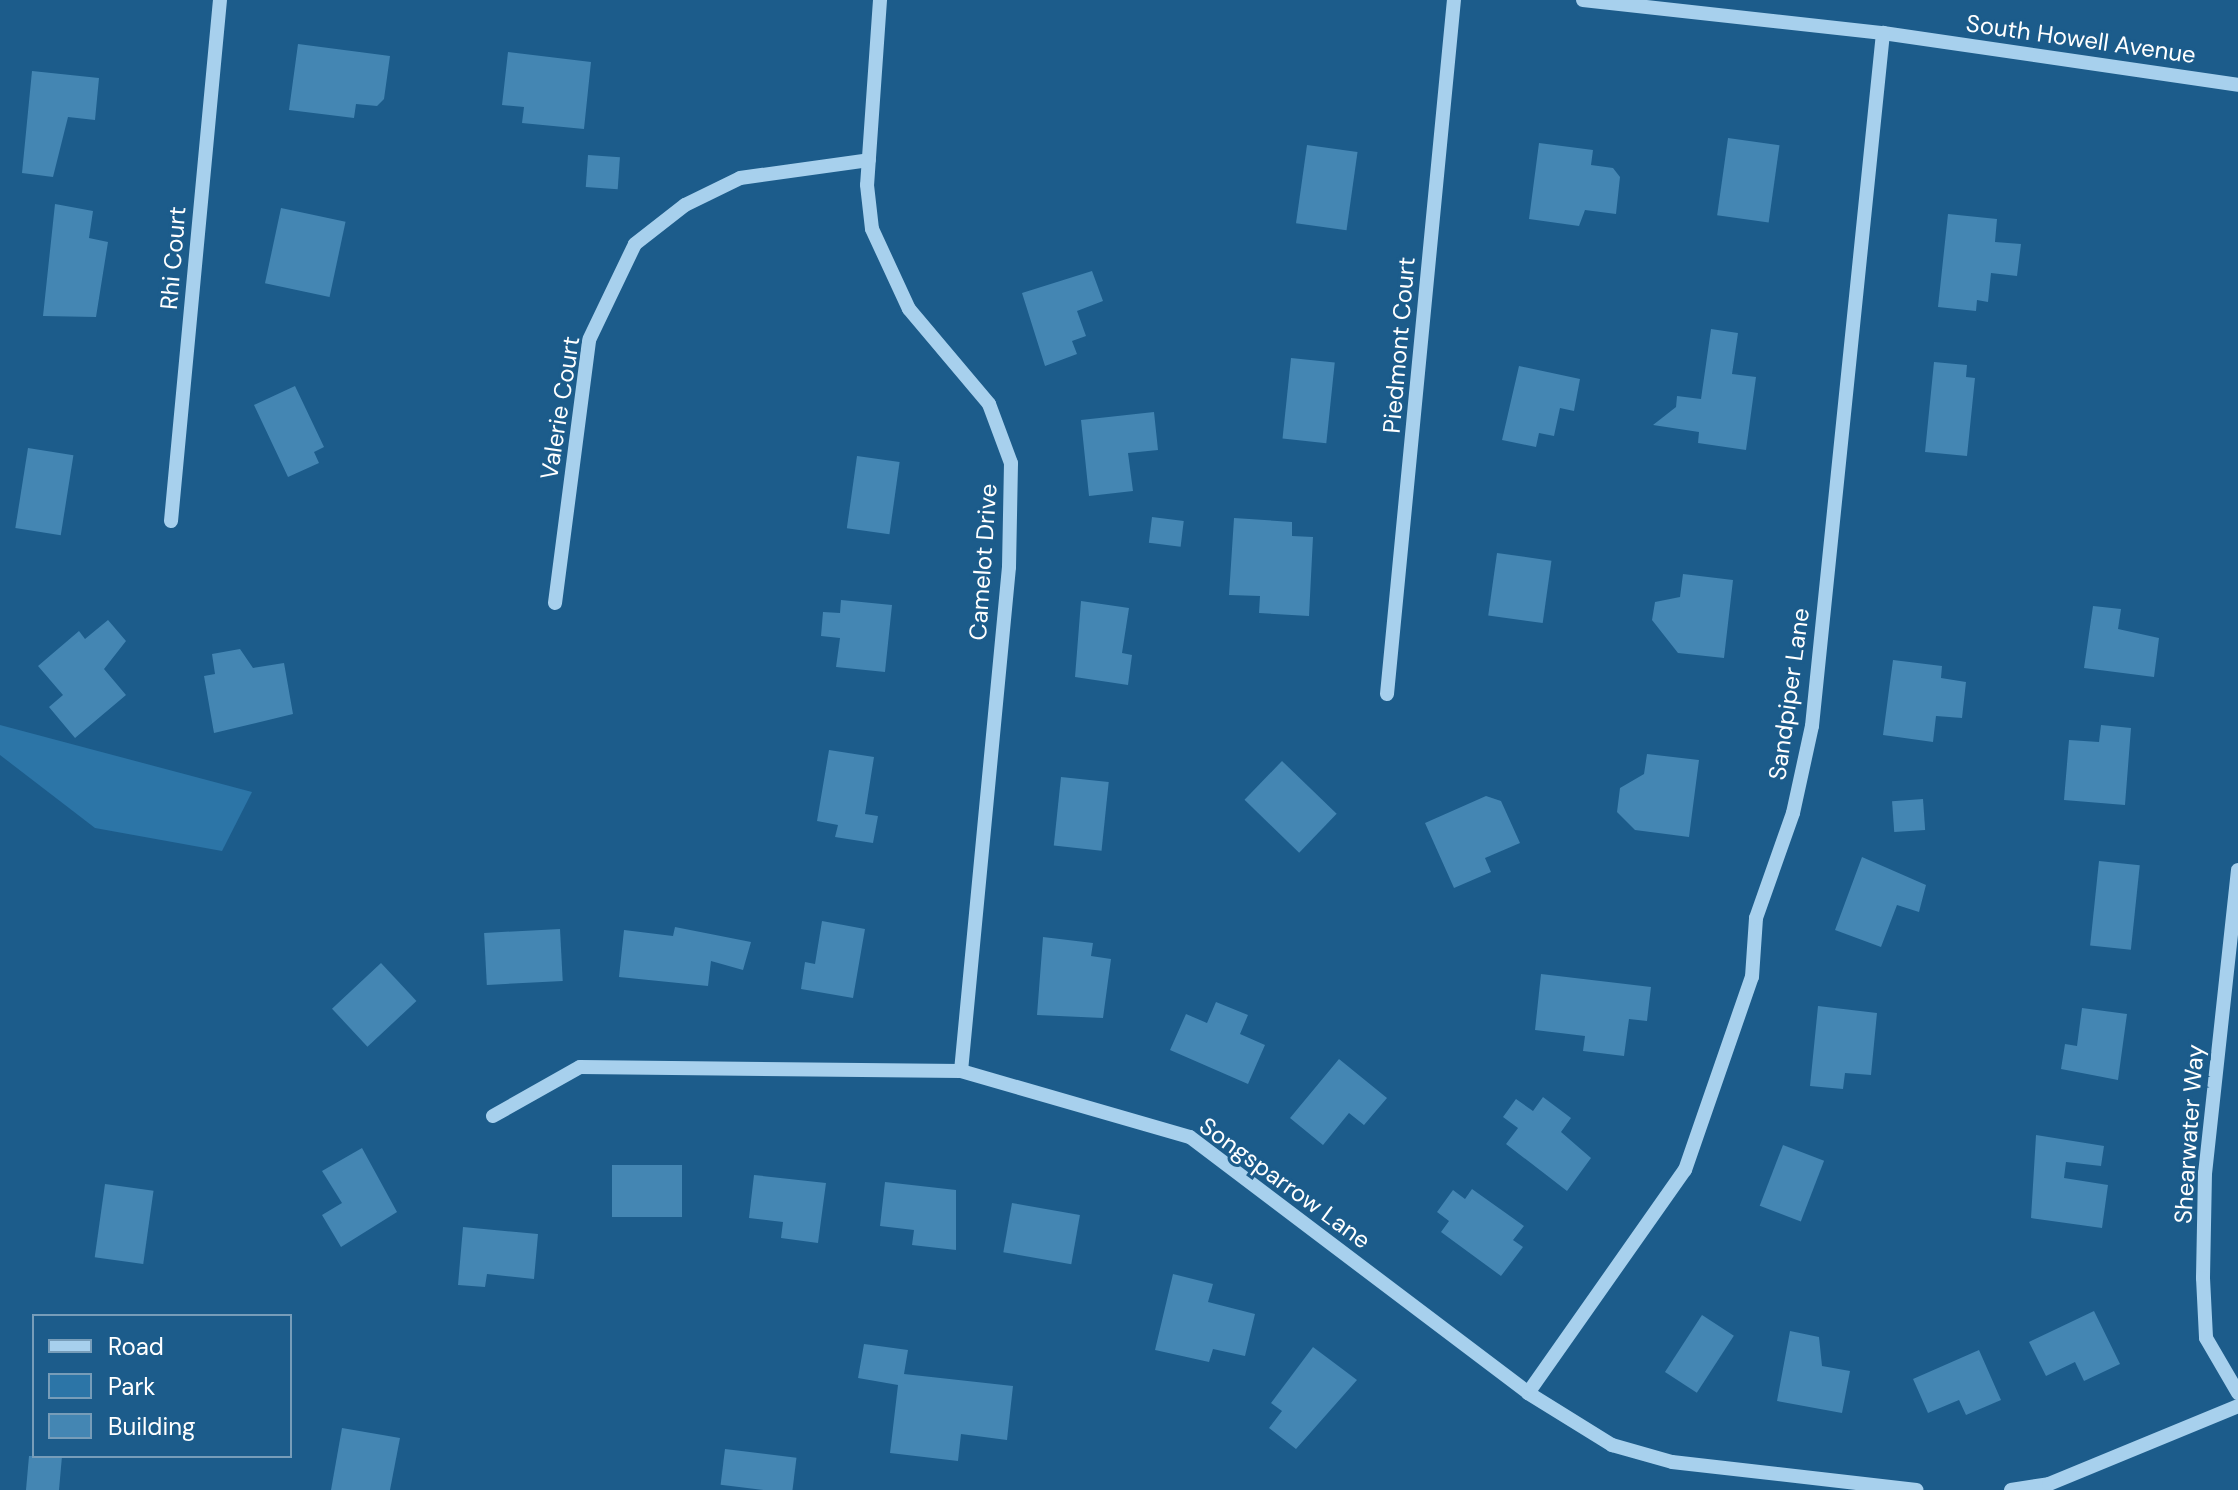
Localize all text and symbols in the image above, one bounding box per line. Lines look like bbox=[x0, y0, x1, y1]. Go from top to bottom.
street label: South Howell Avenue bbox=[1964, 9, 2198, 69]
street label: Rhi Court bbox=[154, 205, 192, 311]
street label: Piedmont Court bbox=[1377, 256, 1421, 434]
street label: Valerie Court bbox=[534, 334, 586, 482]
street label: Camelot Drive bbox=[963, 483, 1003, 641]
street label: Sandpiper Lane bbox=[1763, 606, 1815, 782]
street label: Shearwater Way bbox=[2168, 1043, 2210, 1225]
street label: Songsparrow Lane bbox=[1194, 1111, 1376, 1255]
legend bbox=[32, 1314, 292, 1458]
text: Road bbox=[108, 1331, 164, 1362]
text: Park bbox=[108, 1371, 155, 1402]
text: Building bbox=[108, 1411, 195, 1442]

